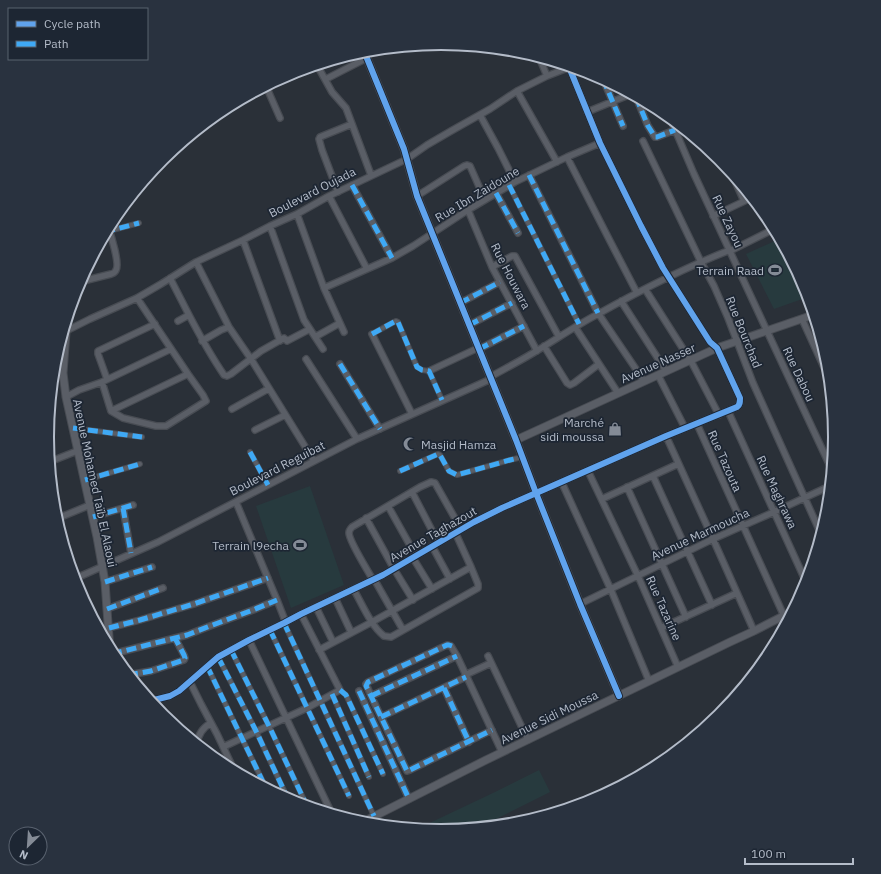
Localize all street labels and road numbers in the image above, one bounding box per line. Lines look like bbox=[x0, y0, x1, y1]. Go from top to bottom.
street label: Boulevard Oujada bbox=[266, 163, 358, 220]
street label: Rue Ibn Zaidoune bbox=[432, 163, 522, 225]
street label: Rue Zayou bbox=[709, 192, 747, 250]
street label: Rue Houwara bbox=[488, 240, 534, 312]
street label: Rue Bourchad bbox=[723, 294, 765, 370]
street label: Avenue Nasser bbox=[618, 340, 698, 386]
street label: Rue Dabou bbox=[780, 344, 818, 404]
street label: Avenue Mohamed Taïb El Alaoui bbox=[70, 397, 120, 569]
street label: Rue Tazouta bbox=[705, 428, 746, 495]
street label: Boulevard Reguibat bbox=[227, 437, 327, 499]
street label: Rue Maghrawa bbox=[753, 453, 801, 532]
street label: Avenue Taghazout bbox=[387, 503, 479, 565]
street label: Avenue Marmoucha bbox=[648, 504, 752, 563]
street label: Rue Tazarine bbox=[643, 573, 685, 643]
street label: Avenue Sidi Moussa bbox=[498, 687, 601, 747]

